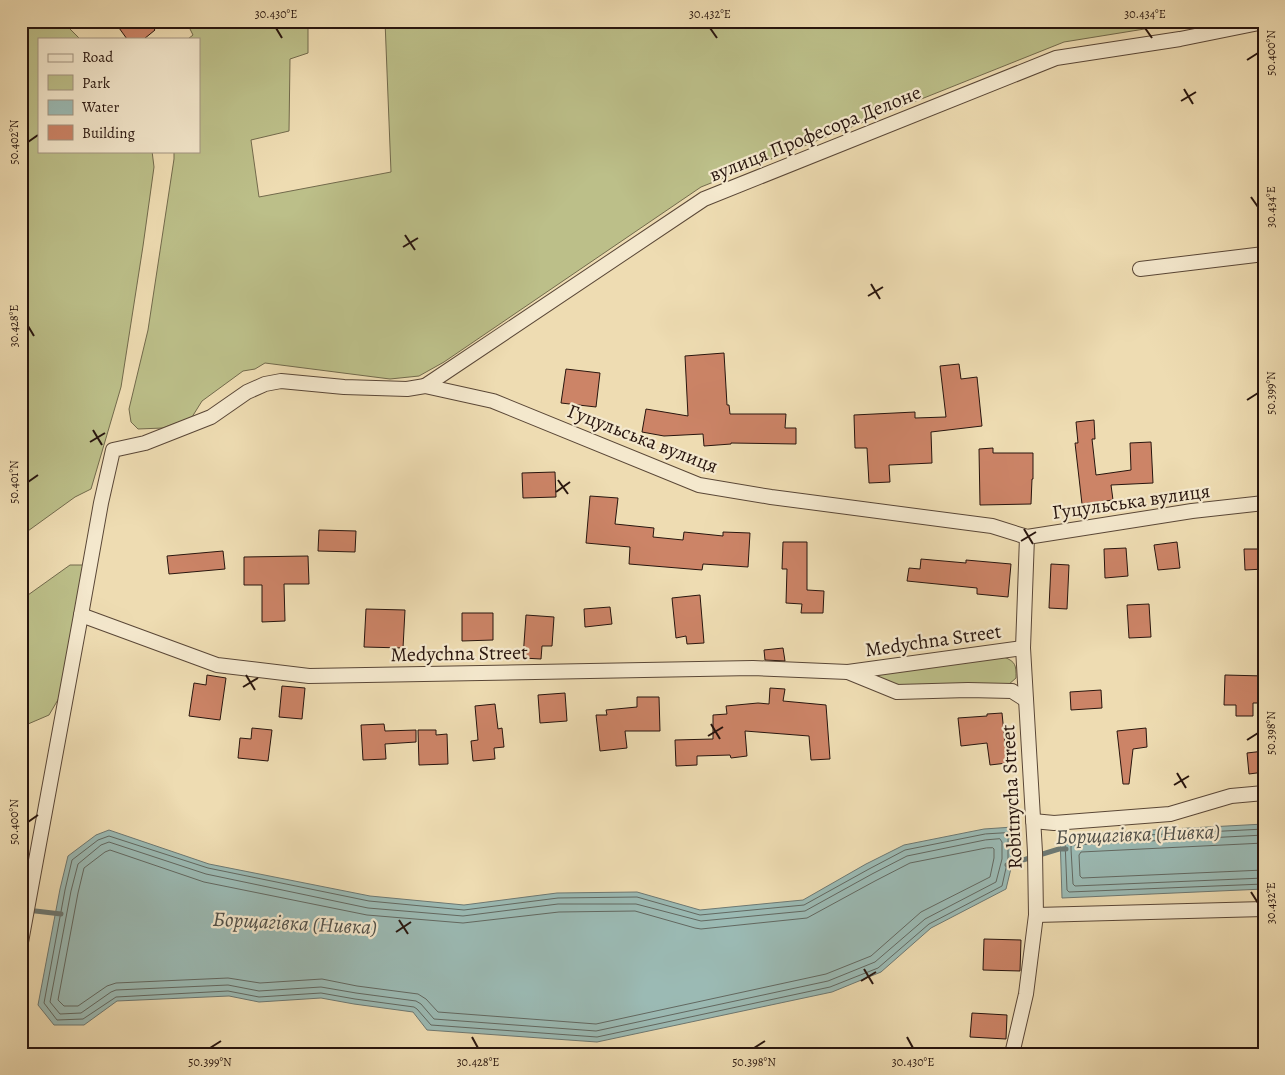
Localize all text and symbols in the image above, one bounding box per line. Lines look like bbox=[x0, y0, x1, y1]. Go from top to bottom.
text: 30.430°E bbox=[255, 6, 297, 22]
text: 30.432°E bbox=[689, 6, 731, 22]
text: 30.434°E bbox=[1124, 6, 1166, 22]
text: 50.400°N bbox=[1263, 30, 1279, 76]
legend bbox=[38, 38, 200, 152]
text: Road bbox=[82, 47, 114, 67]
text: Park bbox=[82, 73, 111, 93]
street label: вулиця Професора Делоне bbox=[705, 79, 925, 188]
text: Water bbox=[81, 97, 119, 117]
text: 50.402°N bbox=[6, 119, 22, 165]
text: Building bbox=[82, 123, 135, 143]
text: 30.434°E bbox=[1263, 186, 1279, 228]
text: 30.428°E bbox=[6, 305, 22, 347]
text: 50.399°N bbox=[1263, 371, 1279, 415]
street label: Гуцульська вулиця bbox=[564, 397, 722, 480]
text: 50.401°N bbox=[6, 460, 22, 504]
street label: Гуцульська вулиця bbox=[1050, 477, 1212, 526]
street label: Medychna Street bbox=[863, 618, 1003, 663]
street label: Medychna Street bbox=[390, 639, 528, 668]
text: 50.398°N bbox=[1263, 711, 1279, 755]
street label: Robitnycha Street bbox=[994, 724, 1029, 870]
text: 50.400°N bbox=[6, 799, 22, 845]
water label: Борщагівка (Нивка) bbox=[1055, 817, 1221, 851]
text: 30.432°E bbox=[1263, 882, 1279, 924]
water label: Борщагівка (Нивка) bbox=[212, 905, 378, 941]
text: 50.399°N bbox=[188, 1054, 232, 1070]
text: 30.428°E bbox=[457, 1054, 499, 1070]
text: 50.398°N bbox=[732, 1054, 776, 1070]
text: 30.430°E bbox=[892, 1054, 934, 1070]

